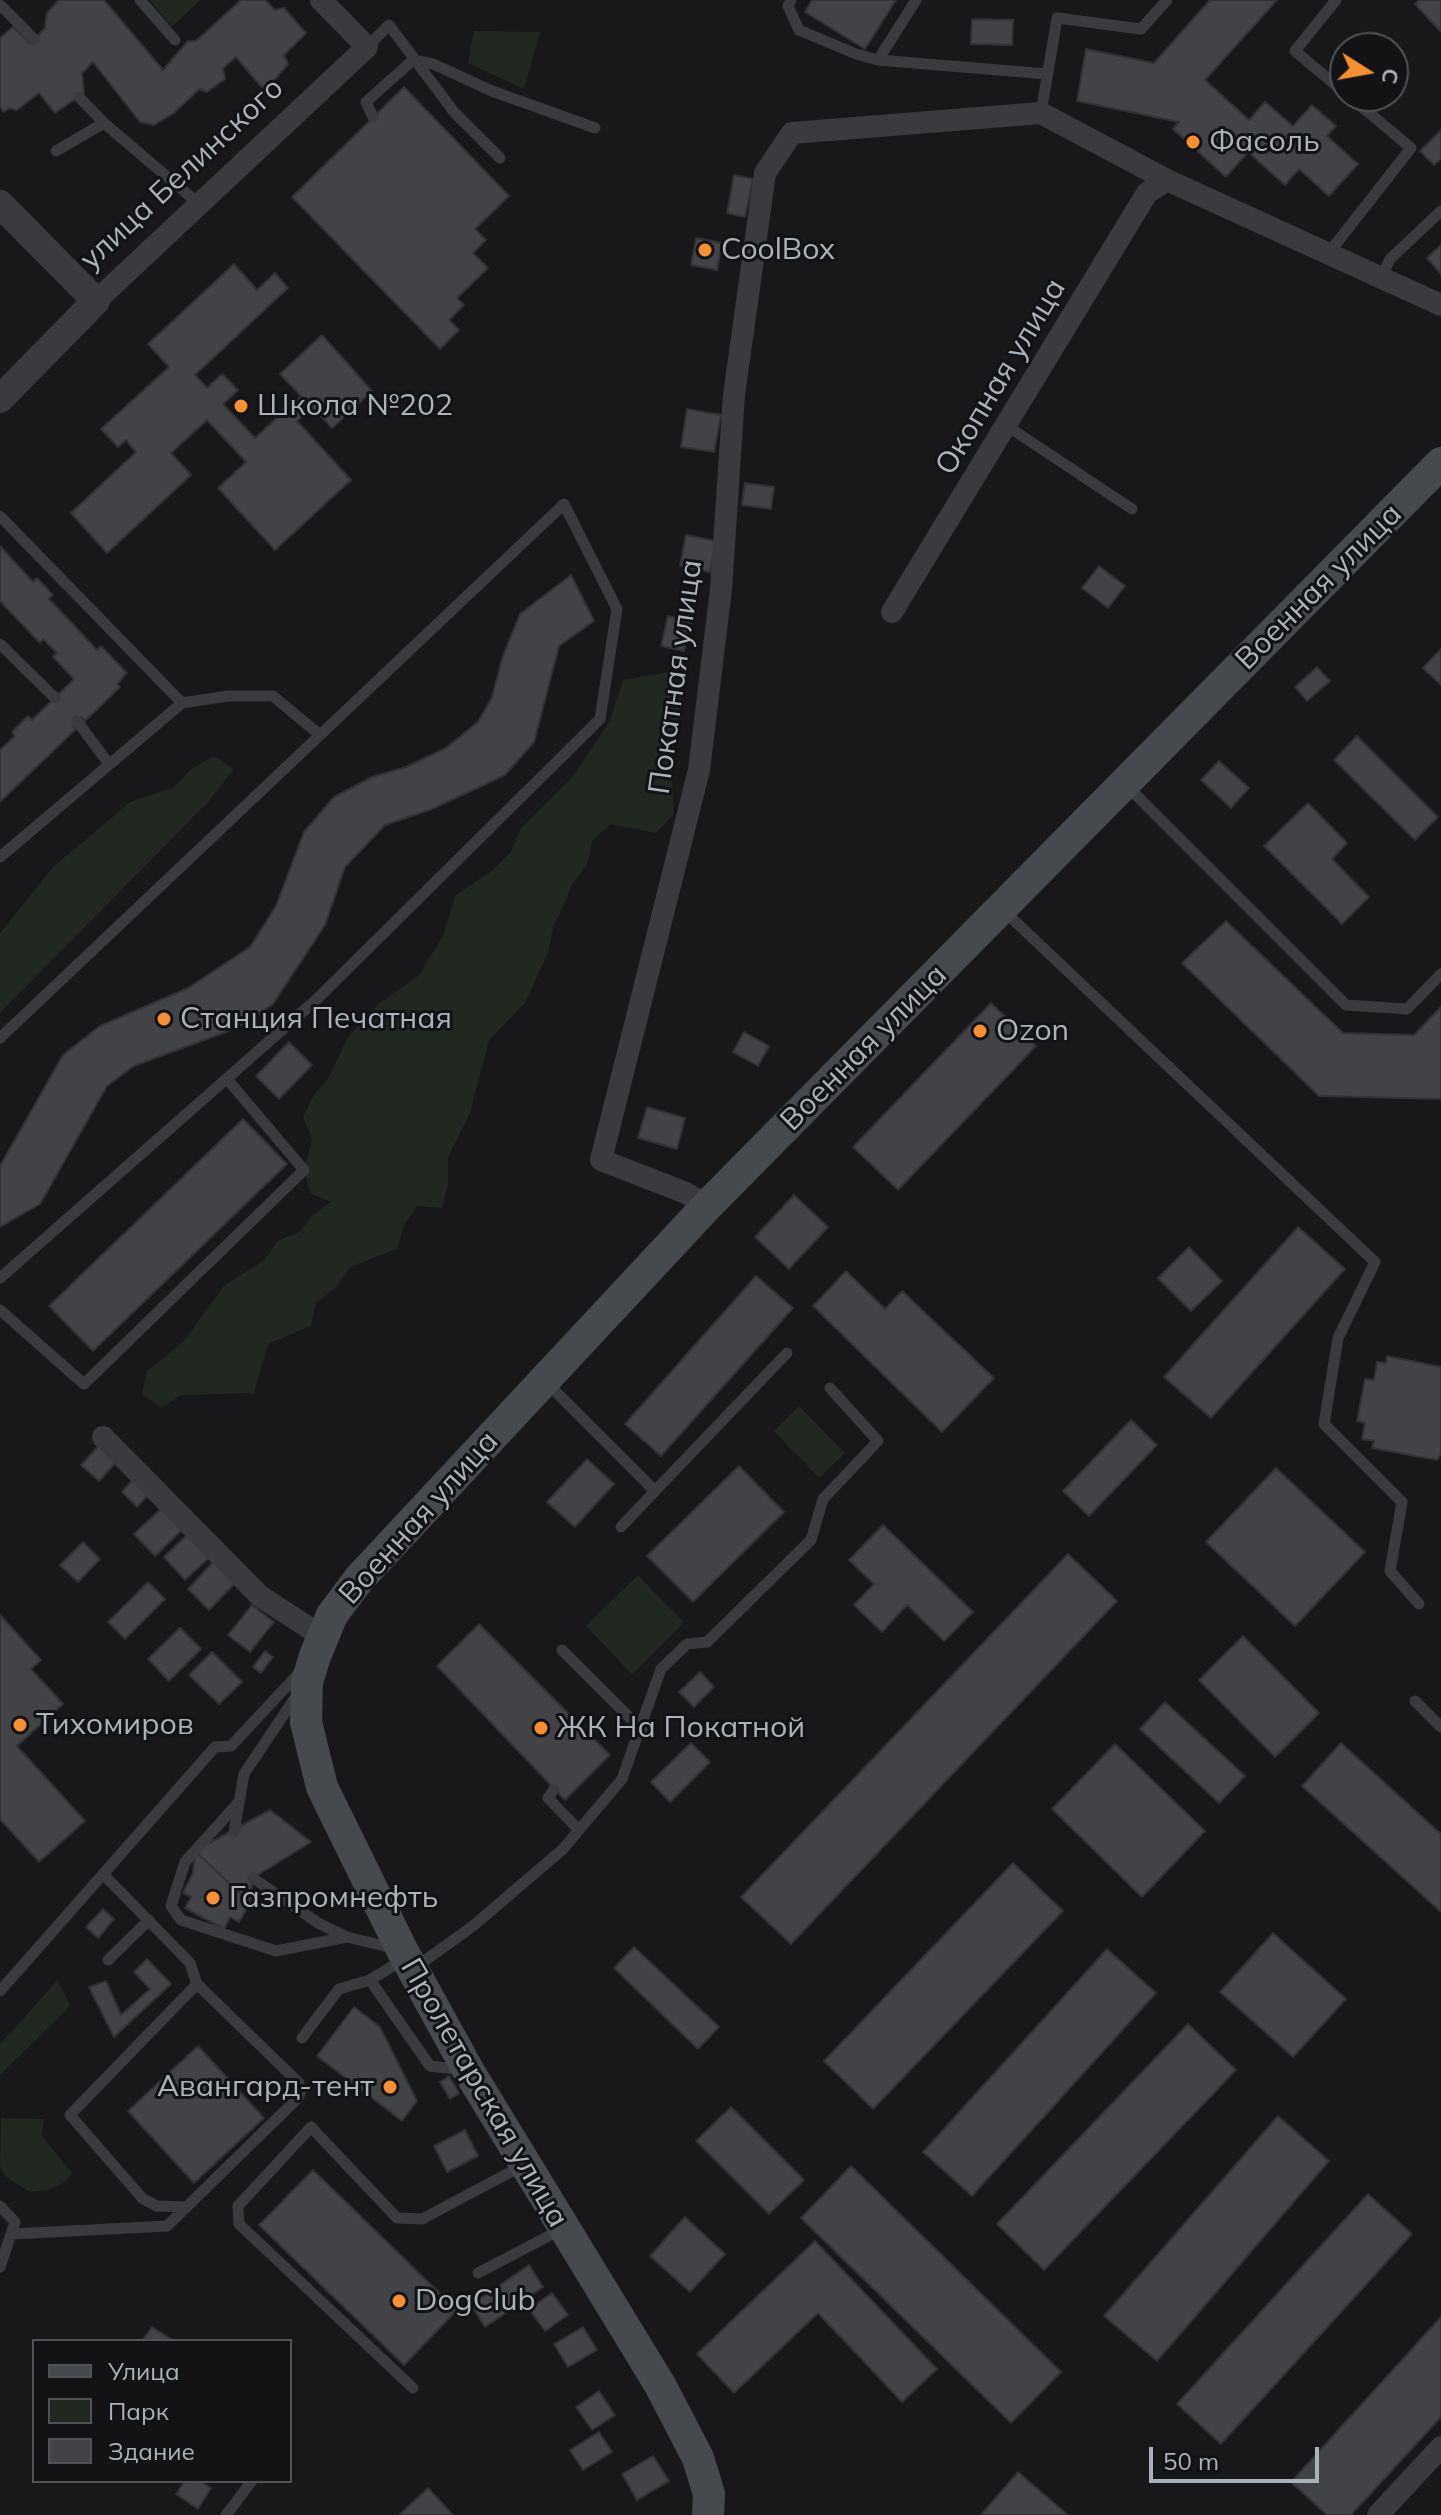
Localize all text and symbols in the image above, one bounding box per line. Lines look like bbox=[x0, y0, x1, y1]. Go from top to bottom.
north arrow bbox=[1329, 32, 1409, 112]
text: С bbox=[1375, 66, 1406, 86]
street label: улица Белинского bbox=[73, 70, 291, 278]
place label: Фасоль bbox=[1209, 124, 1320, 160]
marker: Фасоль bbox=[1184, 133, 1202, 151]
place label: CoolBox bbox=[721, 232, 835, 268]
marker: CoolBox bbox=[696, 241, 714, 259]
street label: Окопная улица bbox=[928, 272, 1074, 482]
place label: Школа №202 bbox=[257, 388, 453, 424]
marker: Школа №202 bbox=[232, 397, 250, 415]
street label: Военная улица bbox=[1228, 496, 1410, 678]
street label: Покатная улица bbox=[642, 557, 710, 797]
street label: Военная улица bbox=[773, 957, 955, 1139]
place label: Станция Печатная bbox=[180, 1001, 452, 1037]
marker: Станция Печатная bbox=[155, 1010, 173, 1028]
place label: Ozon bbox=[996, 1013, 1069, 1049]
marker: Ozon bbox=[971, 1022, 989, 1040]
street label: Военная улица bbox=[332, 1424, 506, 1612]
place label: Тихомиров bbox=[36, 1707, 194, 1743]
place label: ЖК На Покатной bbox=[557, 1710, 805, 1746]
marker: Тихомиров bbox=[11, 1716, 29, 1734]
marker: ЖК На Покатной bbox=[532, 1719, 550, 1737]
place label: Газпромнефть bbox=[229, 1880, 438, 1916]
marker: Газпромнефть bbox=[204, 1889, 222, 1907]
street label: Пролетарская улица bbox=[392, 1952, 576, 2234]
place label: Авангард-тент bbox=[157, 2069, 374, 2105]
marker: Авангард-тент bbox=[381, 2078, 399, 2096]
place label: DogClub bbox=[415, 2283, 536, 2319]
marker: DogClub bbox=[390, 2292, 408, 2310]
legend bbox=[32, 2339, 292, 2483]
text: Улица bbox=[108, 2356, 180, 2386]
text: Парк bbox=[108, 2396, 169, 2426]
scale bar bbox=[1153, 2431, 1323, 2481]
text: Здание bbox=[108, 2436, 195, 2466]
text: 50 m bbox=[1163, 2446, 1219, 2476]

